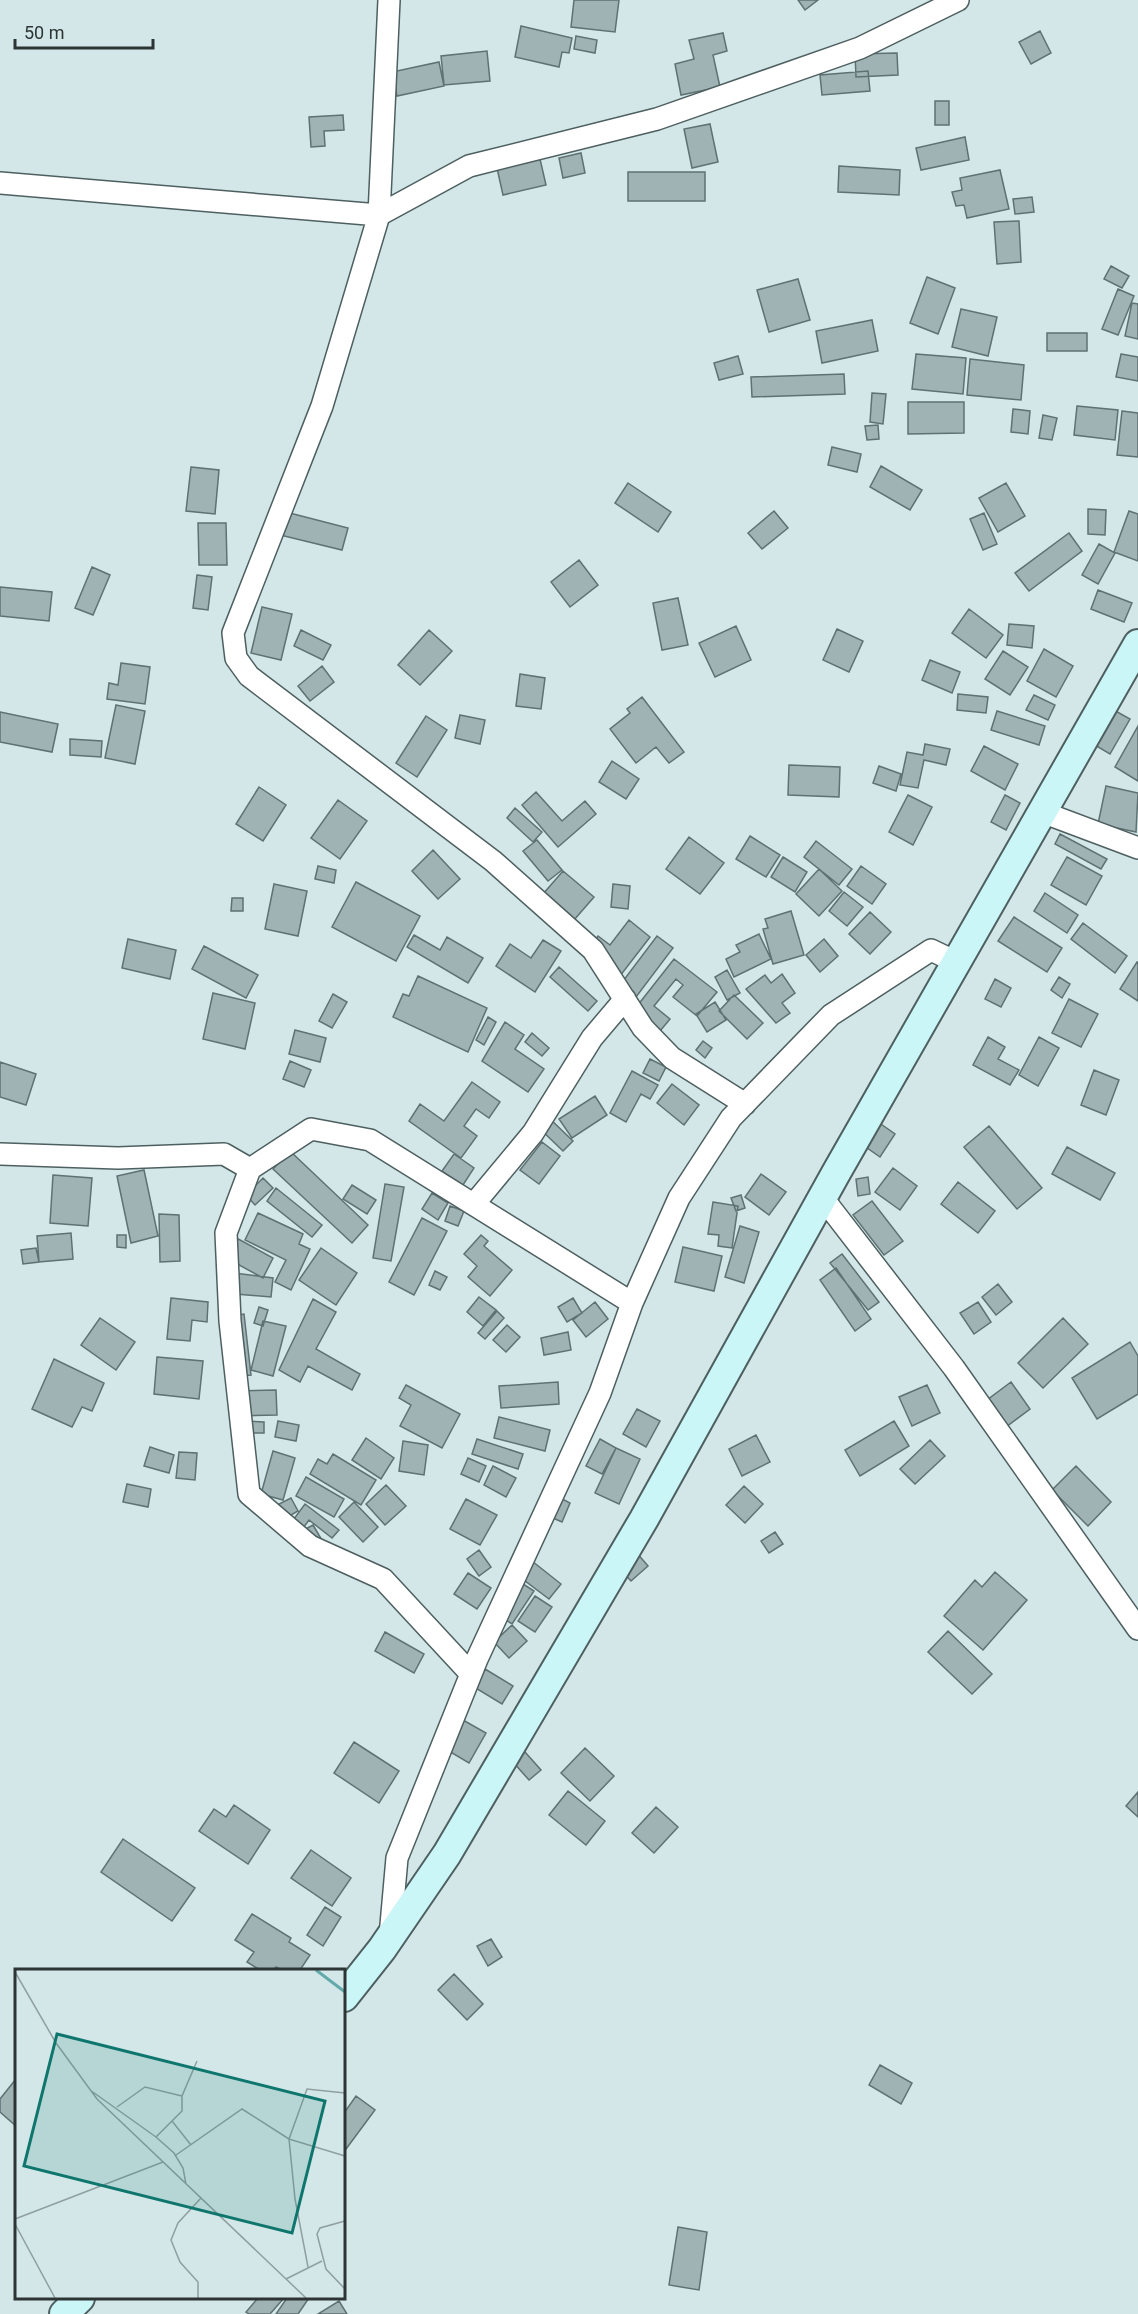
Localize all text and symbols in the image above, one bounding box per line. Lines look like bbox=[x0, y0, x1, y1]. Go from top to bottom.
scale bar bbox=[15, 12, 153, 50]
text: 50 m bbox=[24, 22, 64, 43]
inset map bbox=[15, 1969, 345, 2299]

